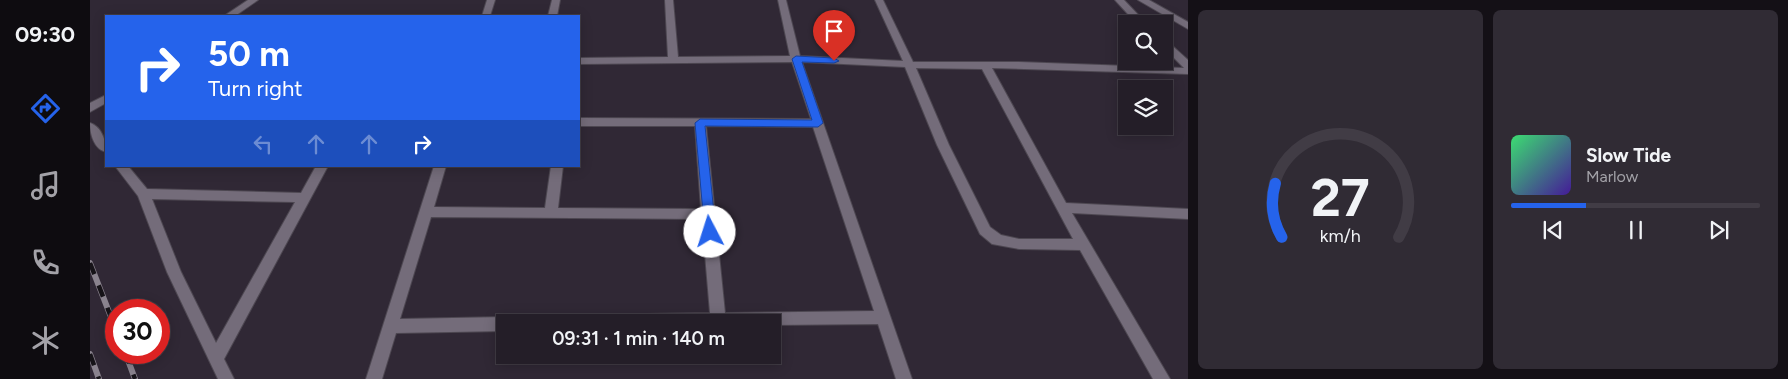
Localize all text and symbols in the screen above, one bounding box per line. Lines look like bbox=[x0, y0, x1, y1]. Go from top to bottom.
pin bbox=[813, 10, 855, 61]
map controls bbox=[1118, 15, 1173, 135]
button: search bbox=[1118, 15, 1173, 70]
icon: arrive bbox=[820, 17, 848, 45]
text: 09:30 bbox=[15, 21, 75, 48]
text: 50 m bbox=[208, 33, 290, 75]
icon: right bbox=[125, 35, 190, 100]
text: Turn right bbox=[208, 75, 303, 102]
button: layers bbox=[1118, 80, 1173, 135]
icon: directions bbox=[28, 91, 63, 126]
icon: left bbox=[249, 130, 277, 158]
icon: ahead bbox=[302, 130, 330, 158]
icon: ahead bbox=[355, 130, 383, 158]
icon: right bbox=[408, 130, 436, 158]
text: Slow Tide bbox=[1586, 144, 1671, 167]
text: 27 bbox=[1311, 167, 1370, 229]
text: Marlow bbox=[1586, 167, 1638, 186]
icon: music bbox=[28, 168, 63, 203]
position arrow bbox=[683, 205, 735, 257]
icon: previous bbox=[1539, 216, 1567, 244]
icon: pause bbox=[1622, 216, 1650, 244]
icon: next bbox=[1705, 216, 1733, 244]
text: km/h bbox=[1320, 225, 1361, 246]
icon: phone bbox=[28, 245, 63, 280]
speed limit sign: 30 bbox=[105, 299, 170, 364]
icon: climate bbox=[28, 323, 63, 358]
text: 09:31 · 1 min · 140 m bbox=[552, 327, 725, 350]

